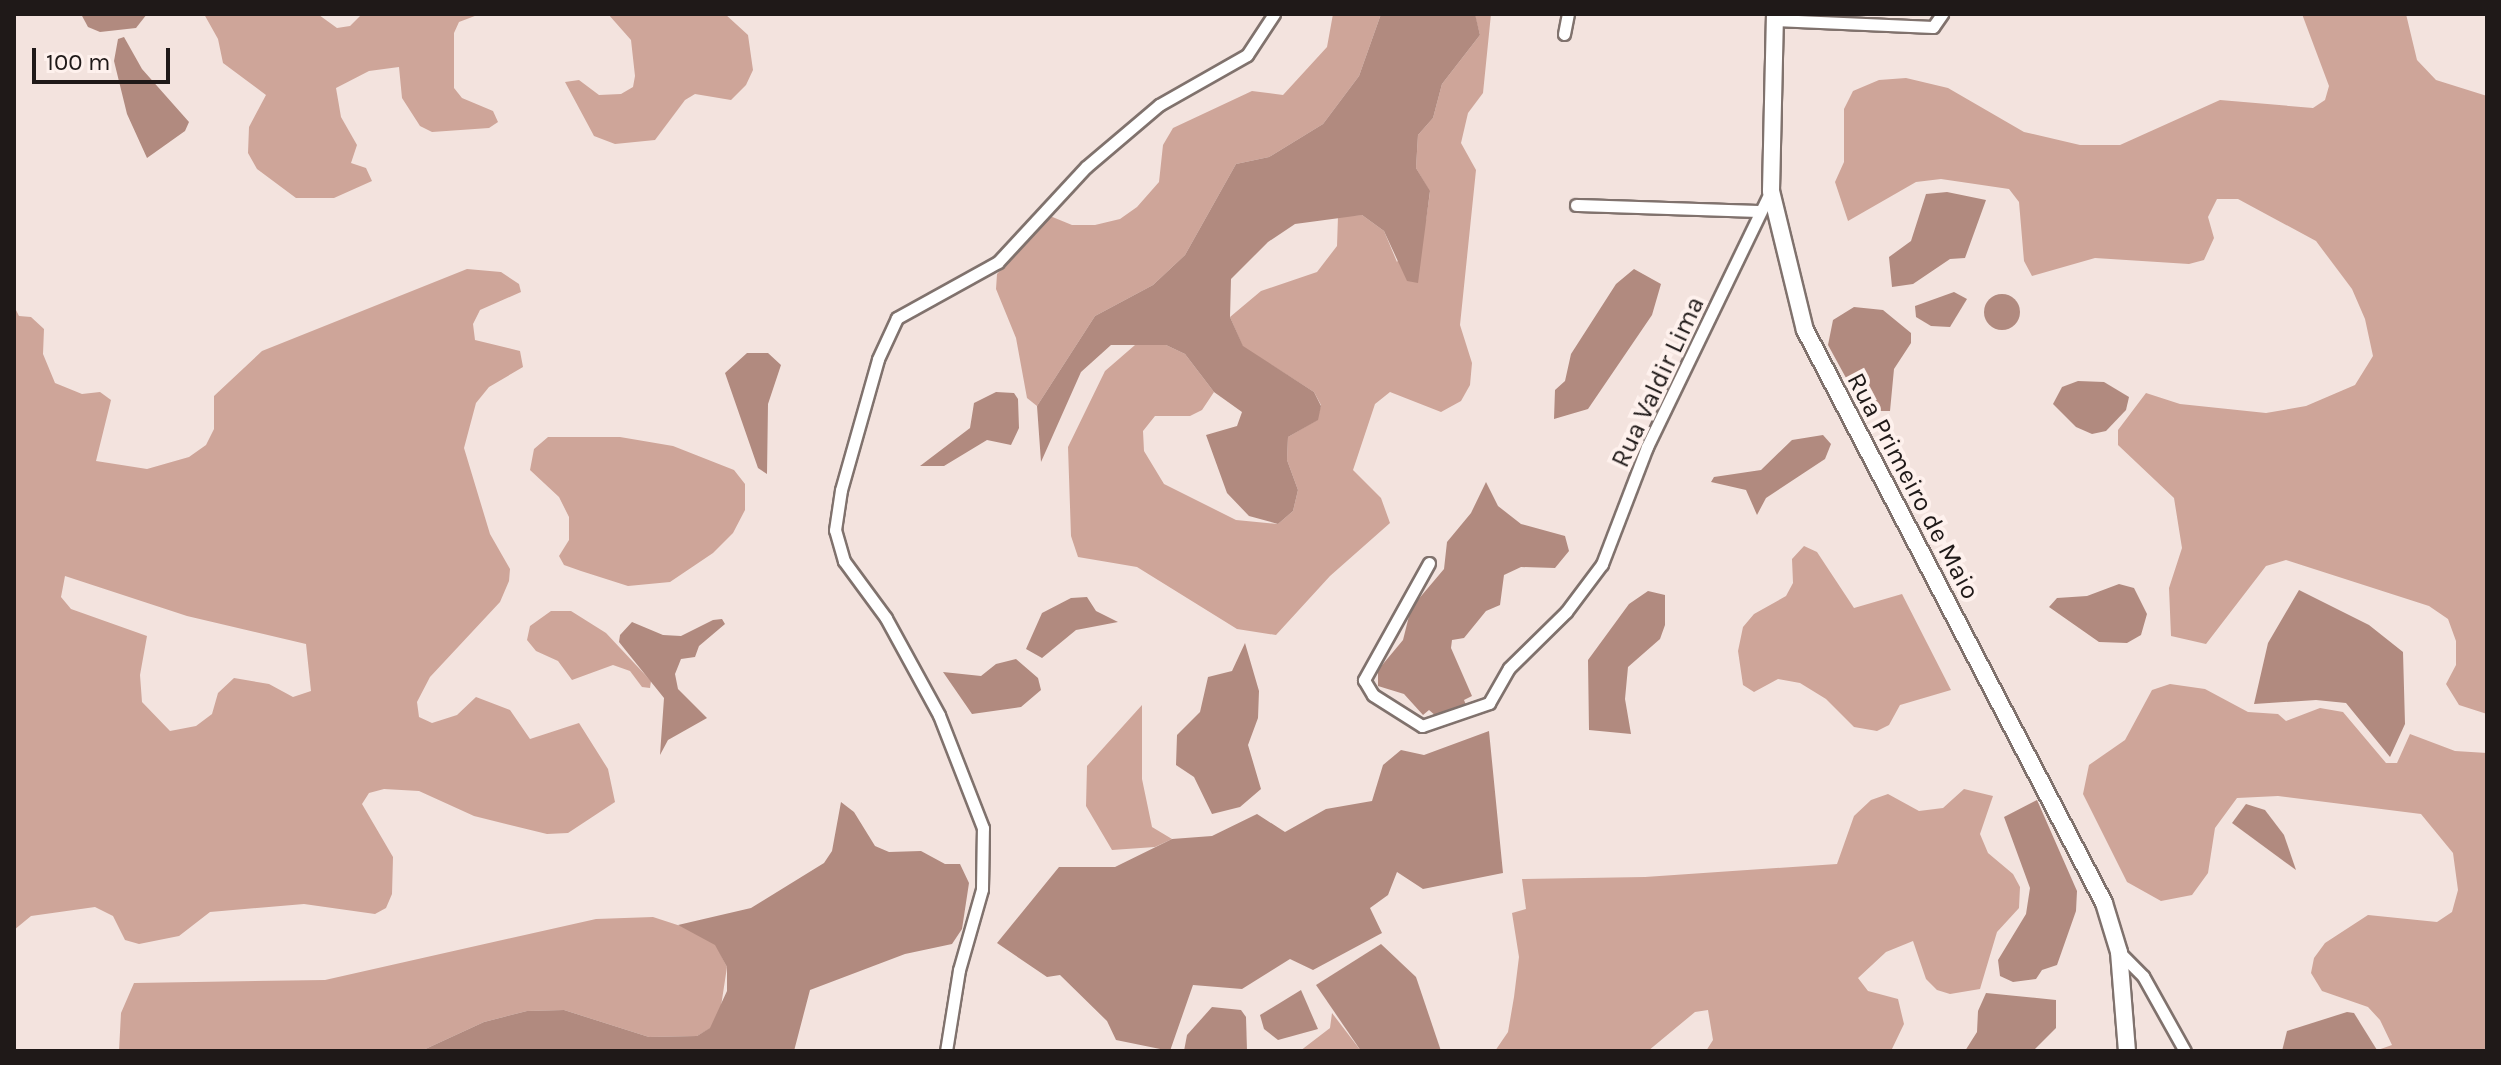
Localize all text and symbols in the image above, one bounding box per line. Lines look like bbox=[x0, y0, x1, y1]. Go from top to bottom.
scale bar bbox=[36, 32, 174, 82]
text: 100 m bbox=[46, 48, 111, 76]
street label: Rua Valdir Lima bbox=[1605, 292, 1711, 472]
street label: Rua Primeiro de Maio bbox=[1840, 367, 1986, 605]

